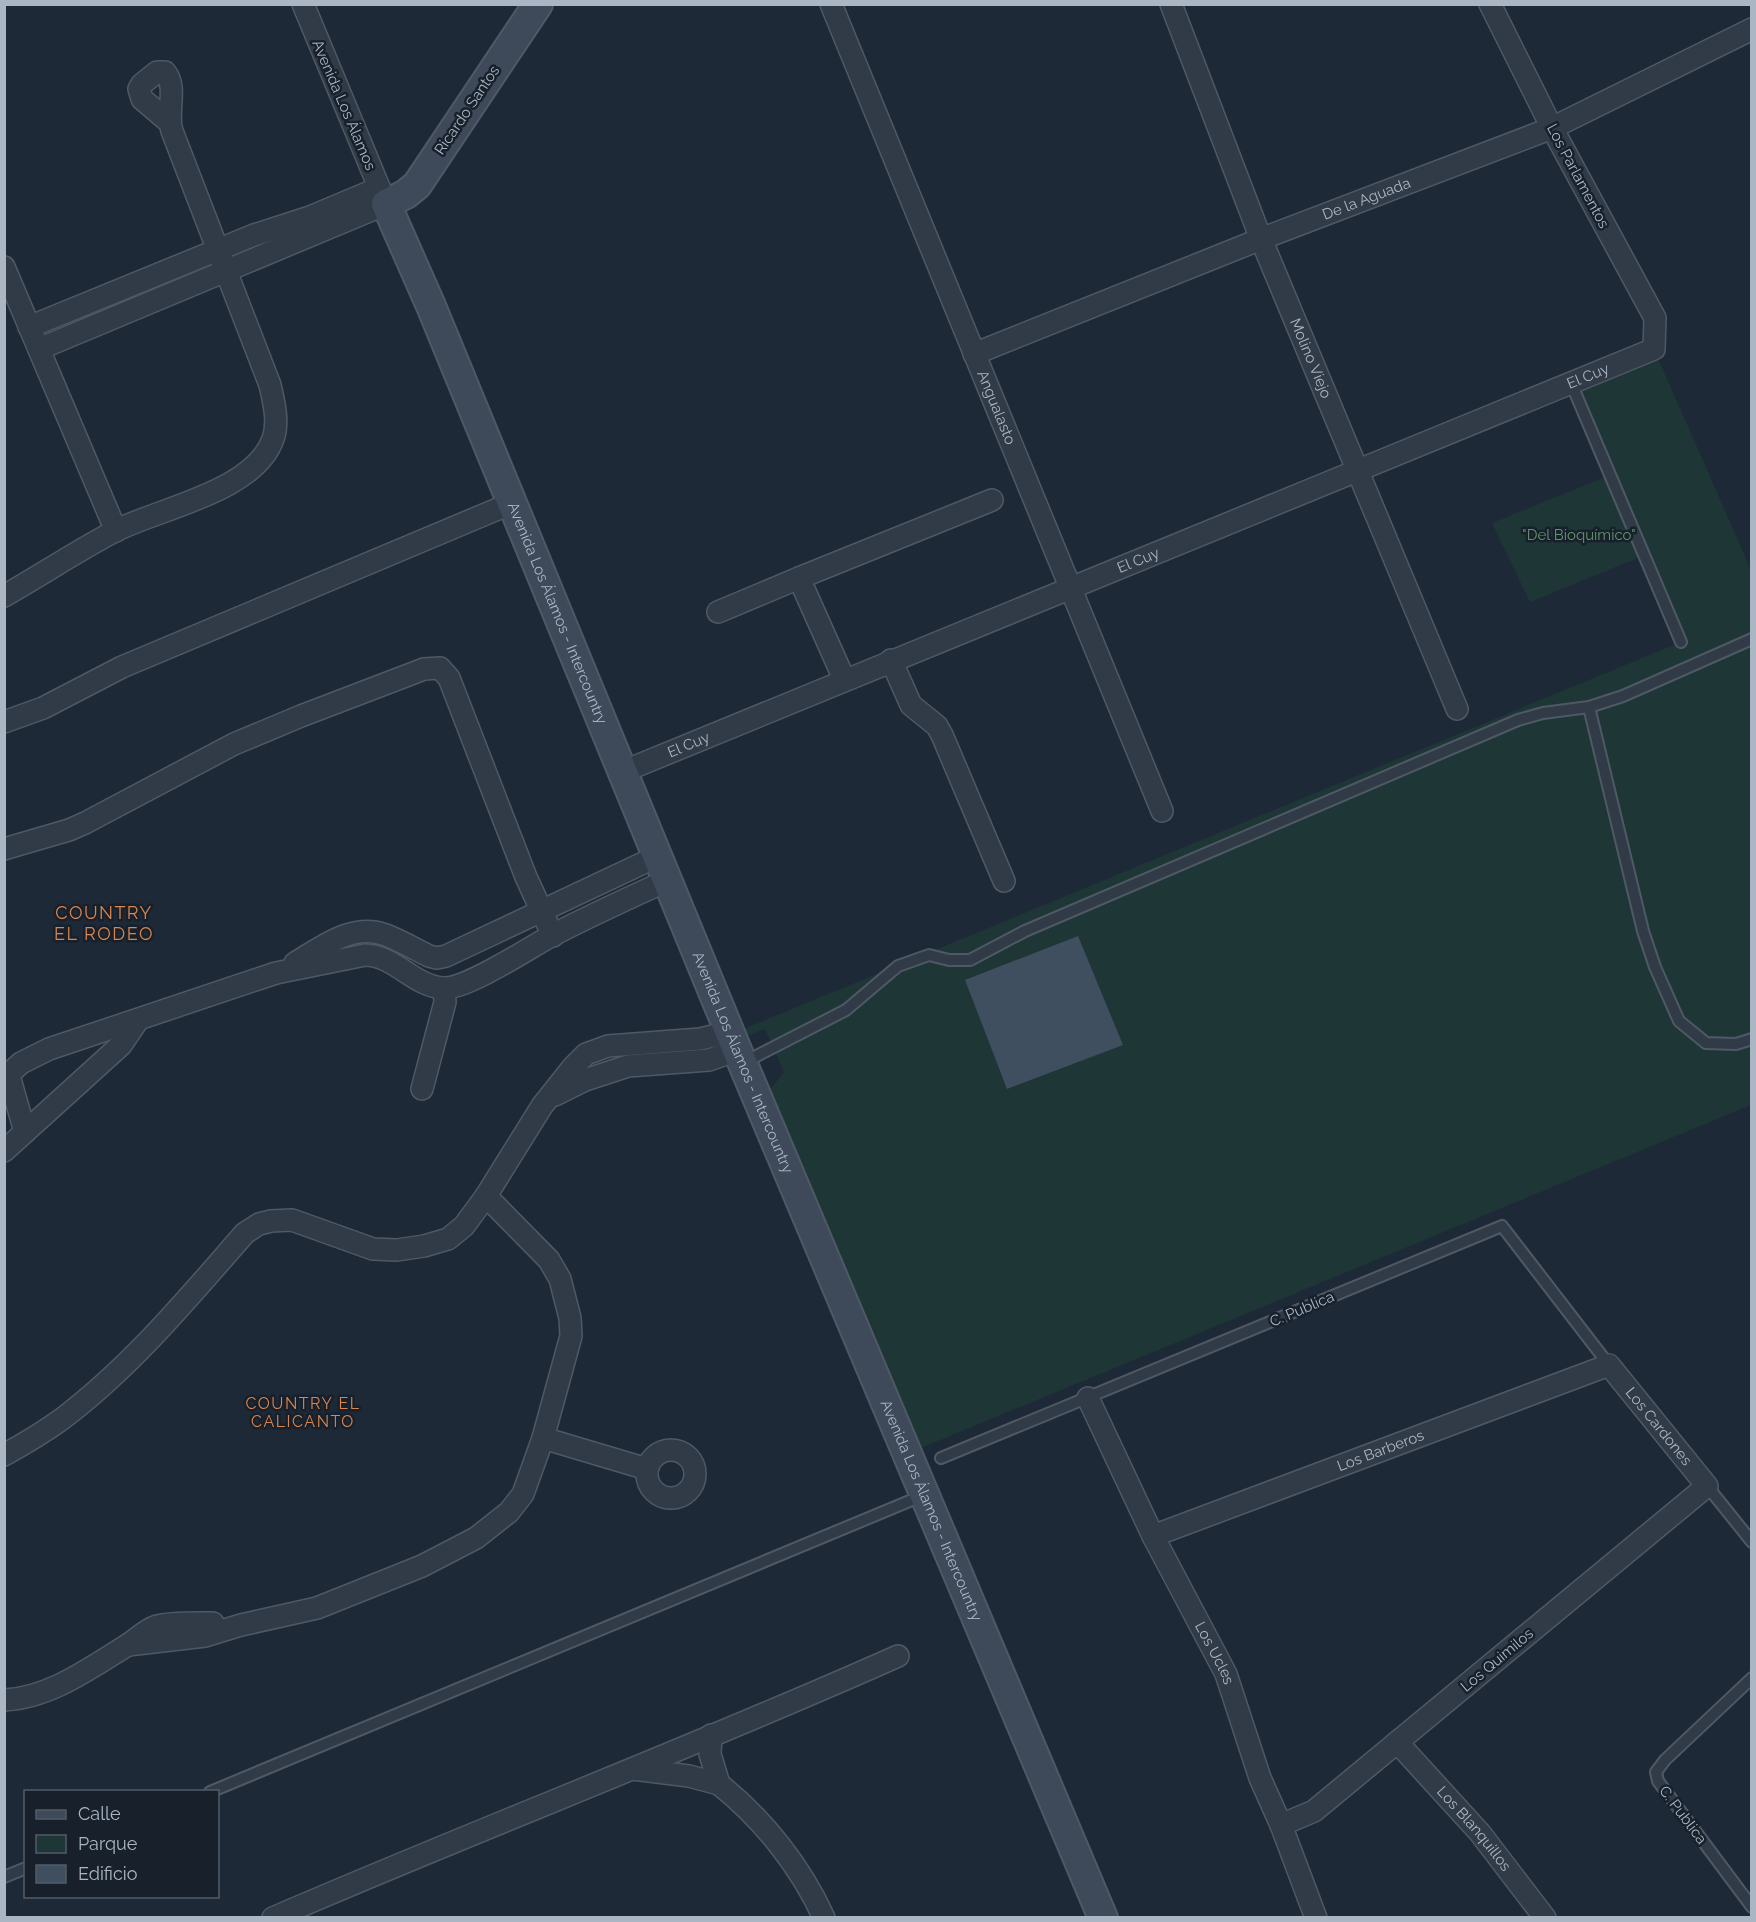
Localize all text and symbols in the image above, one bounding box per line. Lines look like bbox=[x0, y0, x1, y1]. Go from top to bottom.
street label: Avenida Los Álamos bbox=[308, 37, 380, 173]
street label: Ricardo Santos bbox=[431, 62, 503, 158]
street label: Los Parlamentos bbox=[1543, 121, 1613, 231]
street label: De la Aguada bbox=[1320, 174, 1413, 224]
street label: Molino Viejo bbox=[1286, 316, 1335, 401]
street label: El Cuy bbox=[1564, 359, 1612, 393]
street label: Angualasto bbox=[973, 368, 1020, 447]
street label: Avenida Los Álamos - Intercountry bbox=[504, 500, 611, 727]
park label: "Del Bioquímico" bbox=[1522, 526, 1636, 544]
street label: El Cuy bbox=[1115, 544, 1162, 577]
street label: El Cuy bbox=[665, 728, 712, 761]
district label: COUNTRY EL RODEO bbox=[54, 902, 154, 944]
street label: Avenida Los Álamos - Intercountry bbox=[689, 949, 797, 1176]
street label: C. Publica bbox=[1267, 1287, 1337, 1331]
street label: Los Cardones bbox=[1622, 1384, 1696, 1469]
district label: COUNTRY EL CALICANTO bbox=[245, 1394, 361, 1431]
street label: Avenida Los Álamos - Intercountry bbox=[877, 1397, 986, 1624]
street label: Los Barberos bbox=[1335, 1426, 1426, 1475]
street label: Los Ucles bbox=[1191, 1619, 1238, 1687]
street label: Los Quimilos bbox=[1457, 1624, 1537, 1696]
street label: C. Publica bbox=[1655, 1782, 1711, 1848]
street label: Los Blanquillos bbox=[1433, 1783, 1515, 1875]
legend bbox=[24, 1790, 219, 1898]
text: Calle bbox=[78, 1803, 121, 1824]
text: Parque bbox=[78, 1833, 138, 1854]
text: Edificio bbox=[78, 1863, 138, 1884]

